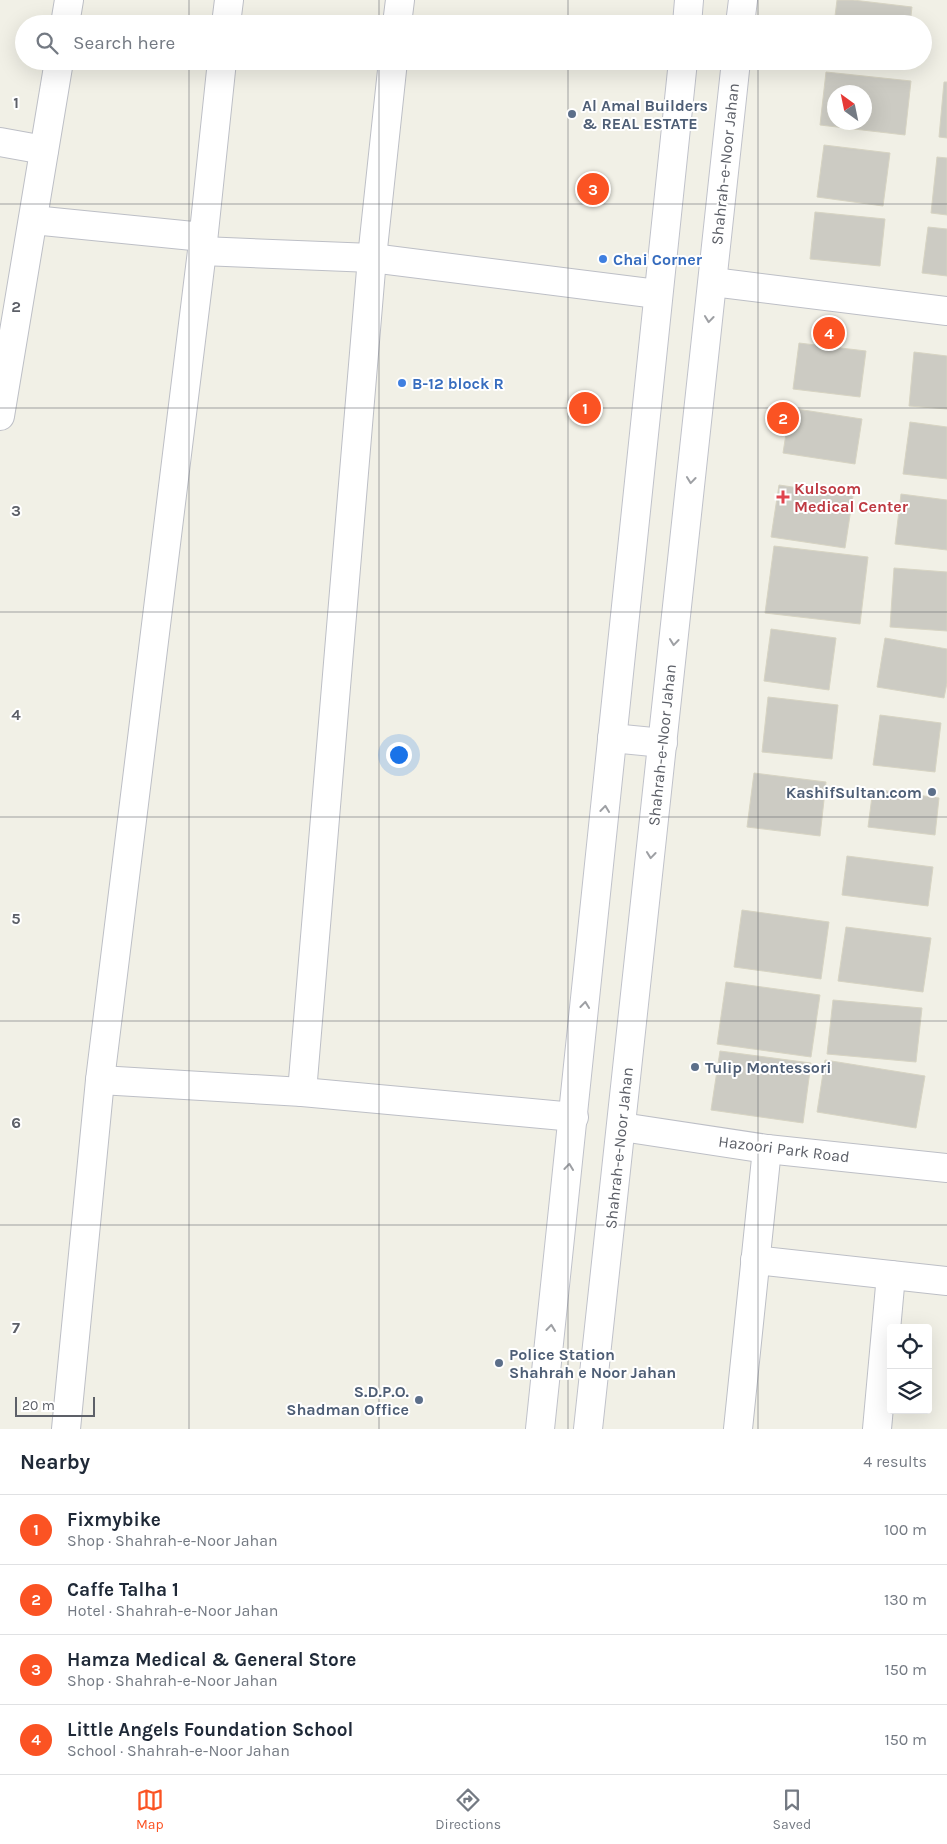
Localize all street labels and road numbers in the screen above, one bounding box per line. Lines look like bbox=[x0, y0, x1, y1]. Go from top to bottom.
street label: Shahrah-e-Noor Jahan bbox=[707, 82, 743, 246]
street label: Shahrah-e-Noor Jahan bbox=[644, 663, 680, 827]
street label: Shahrah-e-Noor Jahan bbox=[601, 1066, 637, 1230]
street label: Hazoori Park Road bbox=[717, 1132, 851, 1166]

